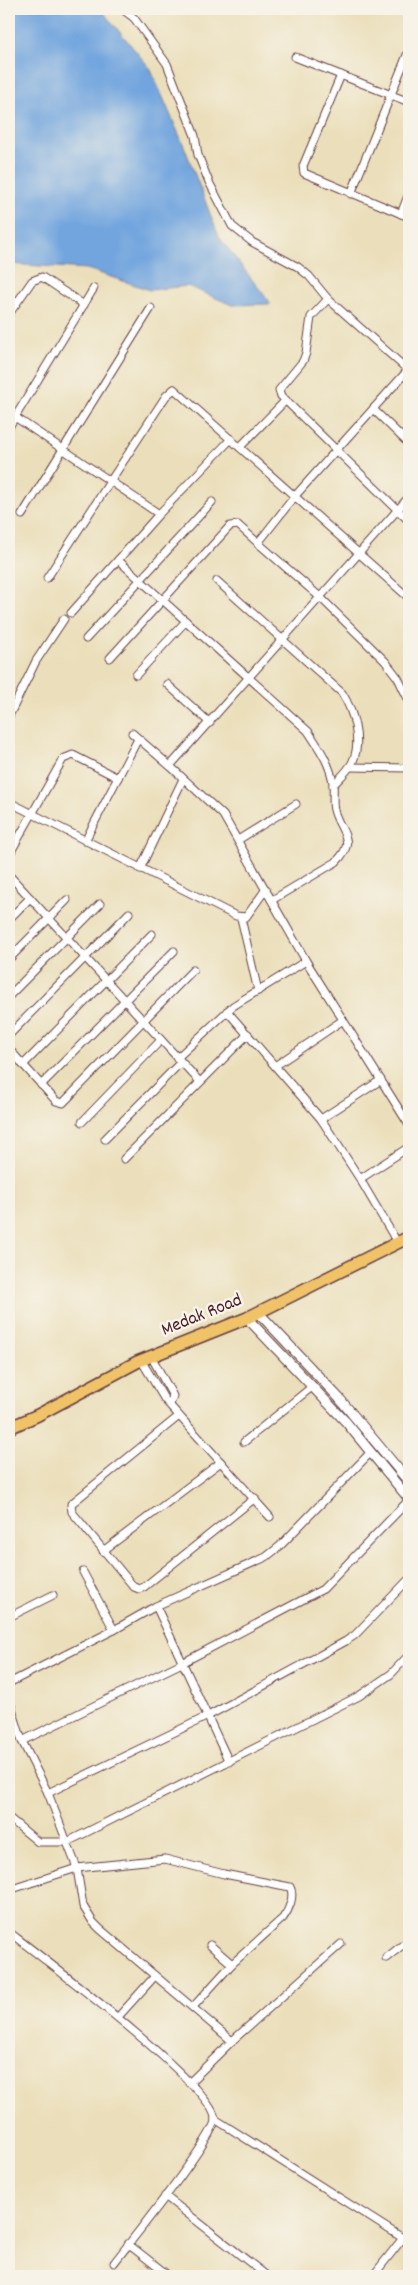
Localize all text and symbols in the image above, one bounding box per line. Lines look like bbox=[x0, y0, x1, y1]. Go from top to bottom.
street label: Medak Road bbox=[158, 1288, 246, 1344]

